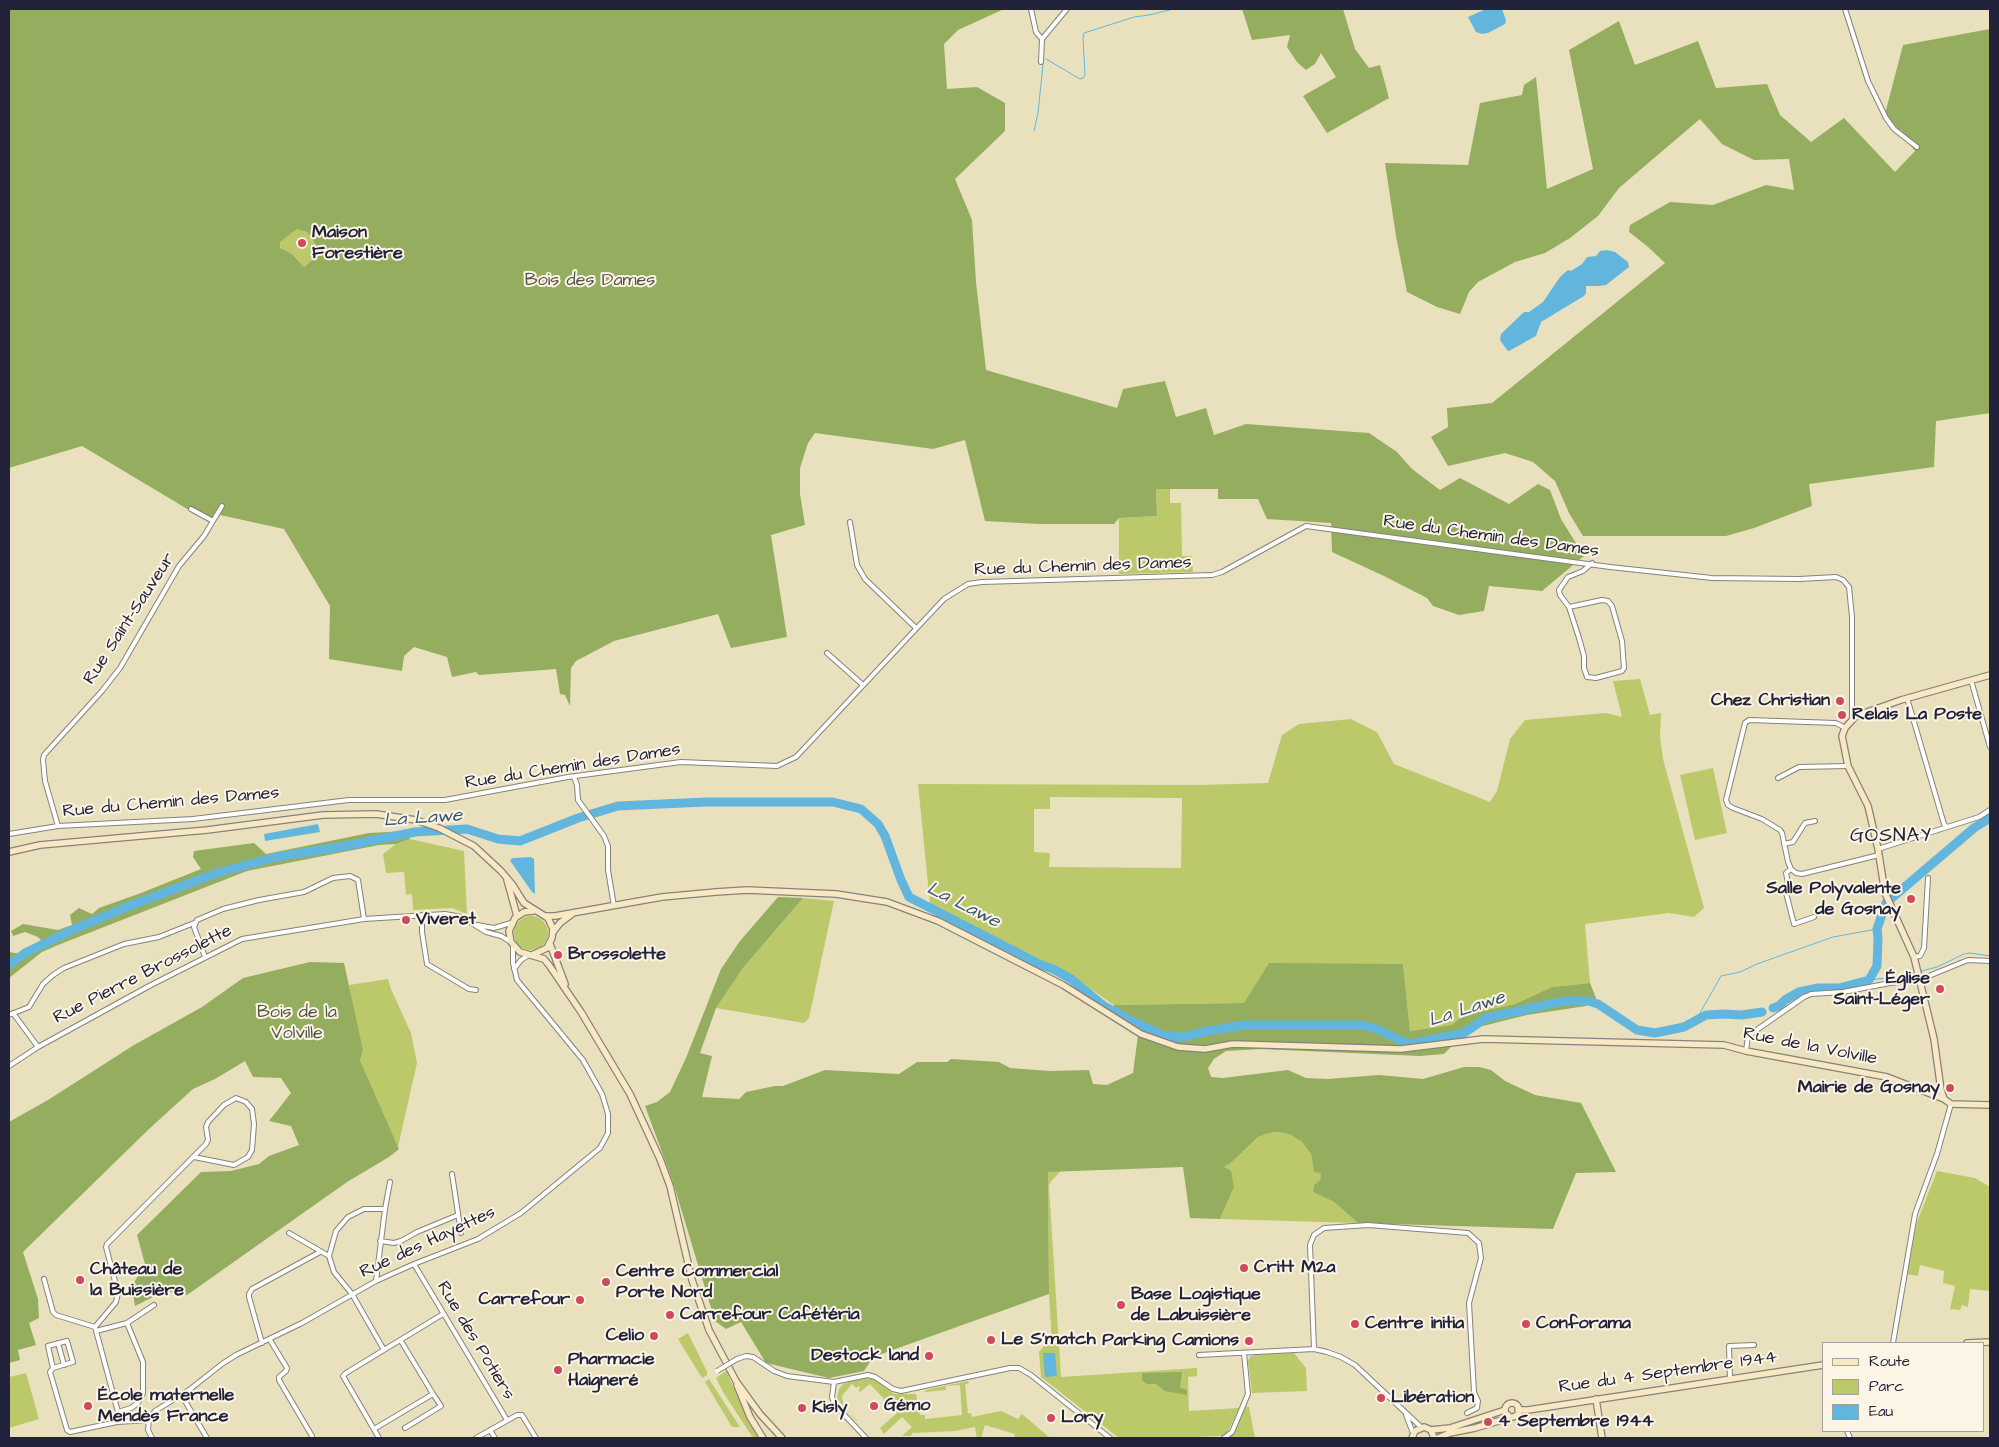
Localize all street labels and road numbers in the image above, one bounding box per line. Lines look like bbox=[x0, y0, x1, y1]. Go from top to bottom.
street label: Rue du Chemin des Dames bbox=[1382, 511, 1600, 563]
street label: Rue Saint-Sauveur bbox=[79, 549, 181, 689]
street label: Rue du Chemin des Dames bbox=[974, 552, 1192, 582]
street label: Rue du Chemin des Dames bbox=[464, 739, 682, 795]
street label: Rue du Chemin des Dames bbox=[62, 783, 280, 823]
street label: Rue Pierre Brossolette bbox=[50, 921, 236, 1029]
street label: Rue de la Volville bbox=[1741, 1023, 1879, 1071]
street label: Rue des Hayettes bbox=[357, 1202, 499, 1284]
street label: Rue des Potiers bbox=[431, 1278, 519, 1404]
street label: Rue du 4 Septembre 1944 bbox=[1557, 1347, 1779, 1399]

